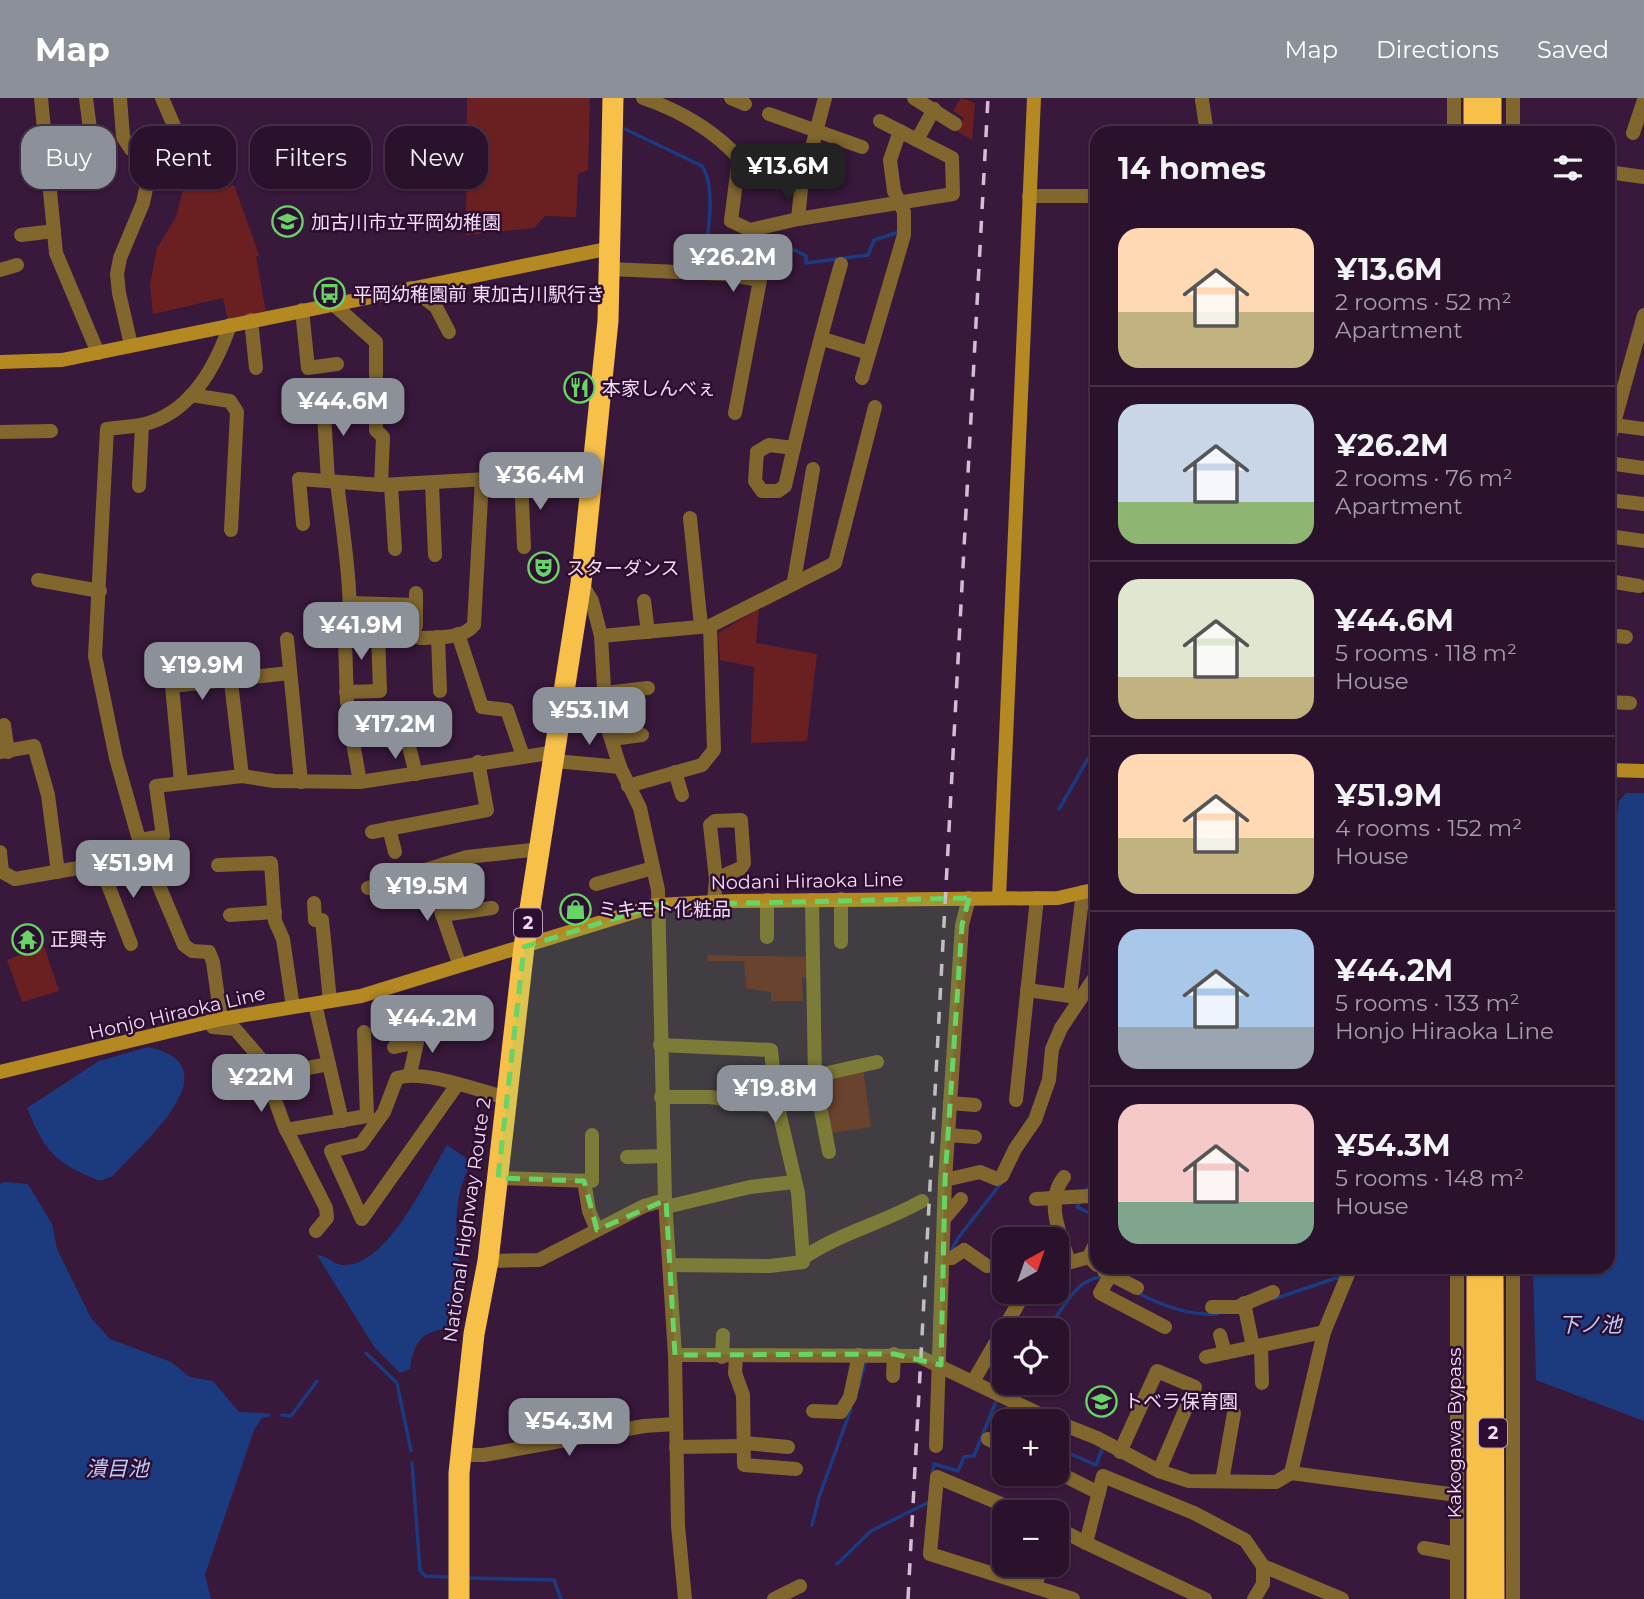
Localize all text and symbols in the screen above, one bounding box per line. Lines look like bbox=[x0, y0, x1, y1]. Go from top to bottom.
text: Map bbox=[35, 29, 110, 69]
text: Map bbox=[1285, 35, 1338, 64]
text: Directions bbox=[1376, 35, 1499, 64]
text: Saved bbox=[1537, 35, 1609, 64]
chip: Buy bbox=[21, 126, 116, 189]
chip: Rent bbox=[130, 126, 236, 189]
chip: Filters bbox=[250, 126, 371, 189]
chip: New bbox=[385, 126, 488, 189]
pin: ¥13.6M bbox=[731, 144, 845, 203]
icon: filters bbox=[1549, 149, 1587, 187]
text: 14 homes bbox=[1118, 150, 1266, 187]
text: ¥13.6M bbox=[747, 152, 829, 180]
school or university icon: 加古川市立平岡幼稚園 bbox=[271, 205, 305, 239]
place label: 加古川市立平岡幼稚園 bbox=[311, 211, 501, 234]
pin: ¥26.2M bbox=[676, 234, 790, 294]
text: ¥26.2M bbox=[689, 243, 777, 271]
text: ¥13.6M bbox=[1335, 251, 1443, 288]
icon: home bbox=[1174, 256, 1258, 340]
bus stop icon: 平岡幼稚園前 東加古川駅行き bbox=[313, 277, 347, 311]
place label: 平岡幼稚園前 東加古川駅行き bbox=[353, 283, 605, 306]
text: 2 rooms · 52 m² bbox=[1335, 288, 1512, 316]
text: Apartment bbox=[1335, 316, 1463, 344]
restaurant icon: 本家しんべぇ bbox=[562, 371, 596, 405]
place label: 本家しんべぇ bbox=[602, 377, 716, 400]
pin: ¥44.6M bbox=[286, 378, 400, 438]
text: ¥44.6M bbox=[297, 387, 389, 415]
text: ¥26.2M bbox=[1335, 427, 1449, 464]
icon: home bbox=[1174, 432, 1258, 516]
pin: ¥36.4M bbox=[483, 452, 597, 512]
text: ¥36.4M bbox=[495, 461, 585, 489]
text: 2 rooms · 76 m² bbox=[1335, 464, 1513, 492]
text: Apartment bbox=[1335, 492, 1463, 520]
theatre icon: スターダンス bbox=[526, 551, 560, 585]
place label: スターダンス bbox=[566, 557, 680, 580]
pin: ¥41.9M bbox=[304, 602, 418, 662]
text: ¥44.6M bbox=[1335, 602, 1454, 639]
icon: home bbox=[1174, 607, 1258, 691]
text: ¥41.9M bbox=[319, 611, 403, 639]
text: 5 rooms · 118 m² bbox=[1335, 639, 1517, 667]
pin: ¥19.9M bbox=[145, 642, 259, 702]
text: ¥19.9M bbox=[160, 651, 244, 679]
text: House bbox=[1335, 667, 1409, 695]
pin: ¥53.1M bbox=[532, 688, 646, 747]
text: ¥53.1M bbox=[549, 696, 629, 724]
pin: ¥17.2M bbox=[338, 702, 452, 761]
text: ¥17.2M bbox=[354, 710, 436, 738]
text: ¥51.9M bbox=[1335, 777, 1442, 814]
icon: home bbox=[1174, 782, 1258, 866]
text: 4 rooms · 152 m² bbox=[1335, 814, 1522, 842]
pin: ¥51.9M bbox=[76, 840, 190, 900]
text: House bbox=[1335, 842, 1409, 870]
text: ¥51.9M bbox=[92, 849, 174, 877]
pin: ¥19.5M bbox=[370, 864, 484, 923]
street label: Nodani Hiraoka Line bbox=[710, 868, 904, 894]
text: ¥19.5M bbox=[386, 872, 468, 900]
shop icon: ミキモト化粧品 bbox=[558, 892, 592, 926]
place label: ミキモト化粧品 bbox=[598, 898, 731, 921]
road number: 2 bbox=[514, 908, 542, 938]
temple icon: 正興寺 bbox=[10, 922, 44, 956]
place label: 正興寺 bbox=[50, 928, 107, 951]
text: ¥44.2M bbox=[1335, 952, 1453, 989]
icon: home bbox=[1174, 957, 1258, 1041]
street label: Honjo Hiraoka Line bbox=[86, 981, 268, 1045]
text: 5 rooms · 133 m² bbox=[1335, 989, 1520, 1017]
pin: ¥44.2M bbox=[375, 996, 489, 1055]
text: ¥44.2M bbox=[387, 1004, 477, 1032]
text: Honjo Hiraoka Line bbox=[1335, 1017, 1554, 1045]
pin: ¥22M bbox=[220, 1054, 302, 1114]
text: ¥22M bbox=[228, 1063, 294, 1091]
pin: ¥19.8M bbox=[718, 1066, 832, 1125]
text: ¥19.8M bbox=[733, 1074, 817, 1102]
street label: National Highway Route 2 bbox=[438, 1096, 496, 1344]
text: ¥54.3M bbox=[1335, 1127, 1451, 1164]
icon: home bbox=[1174, 1132, 1258, 1216]
text: 5 rooms · 148 m² bbox=[1335, 1164, 1524, 1192]
text: House bbox=[1335, 1192, 1409, 1220]
north arrow bbox=[992, 1227, 1069, 1304]
map controls bbox=[992, 1227, 1069, 1577]
water label: 下ノ池 bbox=[1559, 1312, 1623, 1337]
button: locate bbox=[992, 1318, 1069, 1395]
street label: Kakogawa Bypass bbox=[1443, 1347, 1466, 1519]
school or university icon: トベラ保育園 bbox=[1084, 1384, 1118, 1418]
place label: トベラ保育園 bbox=[1124, 1390, 1238, 1413]
pin: ¥54.3M bbox=[512, 1398, 626, 1458]
text: ¥54.3M bbox=[525, 1407, 613, 1435]
button: + bbox=[992, 1409, 1069, 1486]
road number: 2 bbox=[1479, 1418, 1507, 1448]
water label: 潰目池 bbox=[86, 1456, 150, 1481]
button: − bbox=[992, 1500, 1069, 1577]

